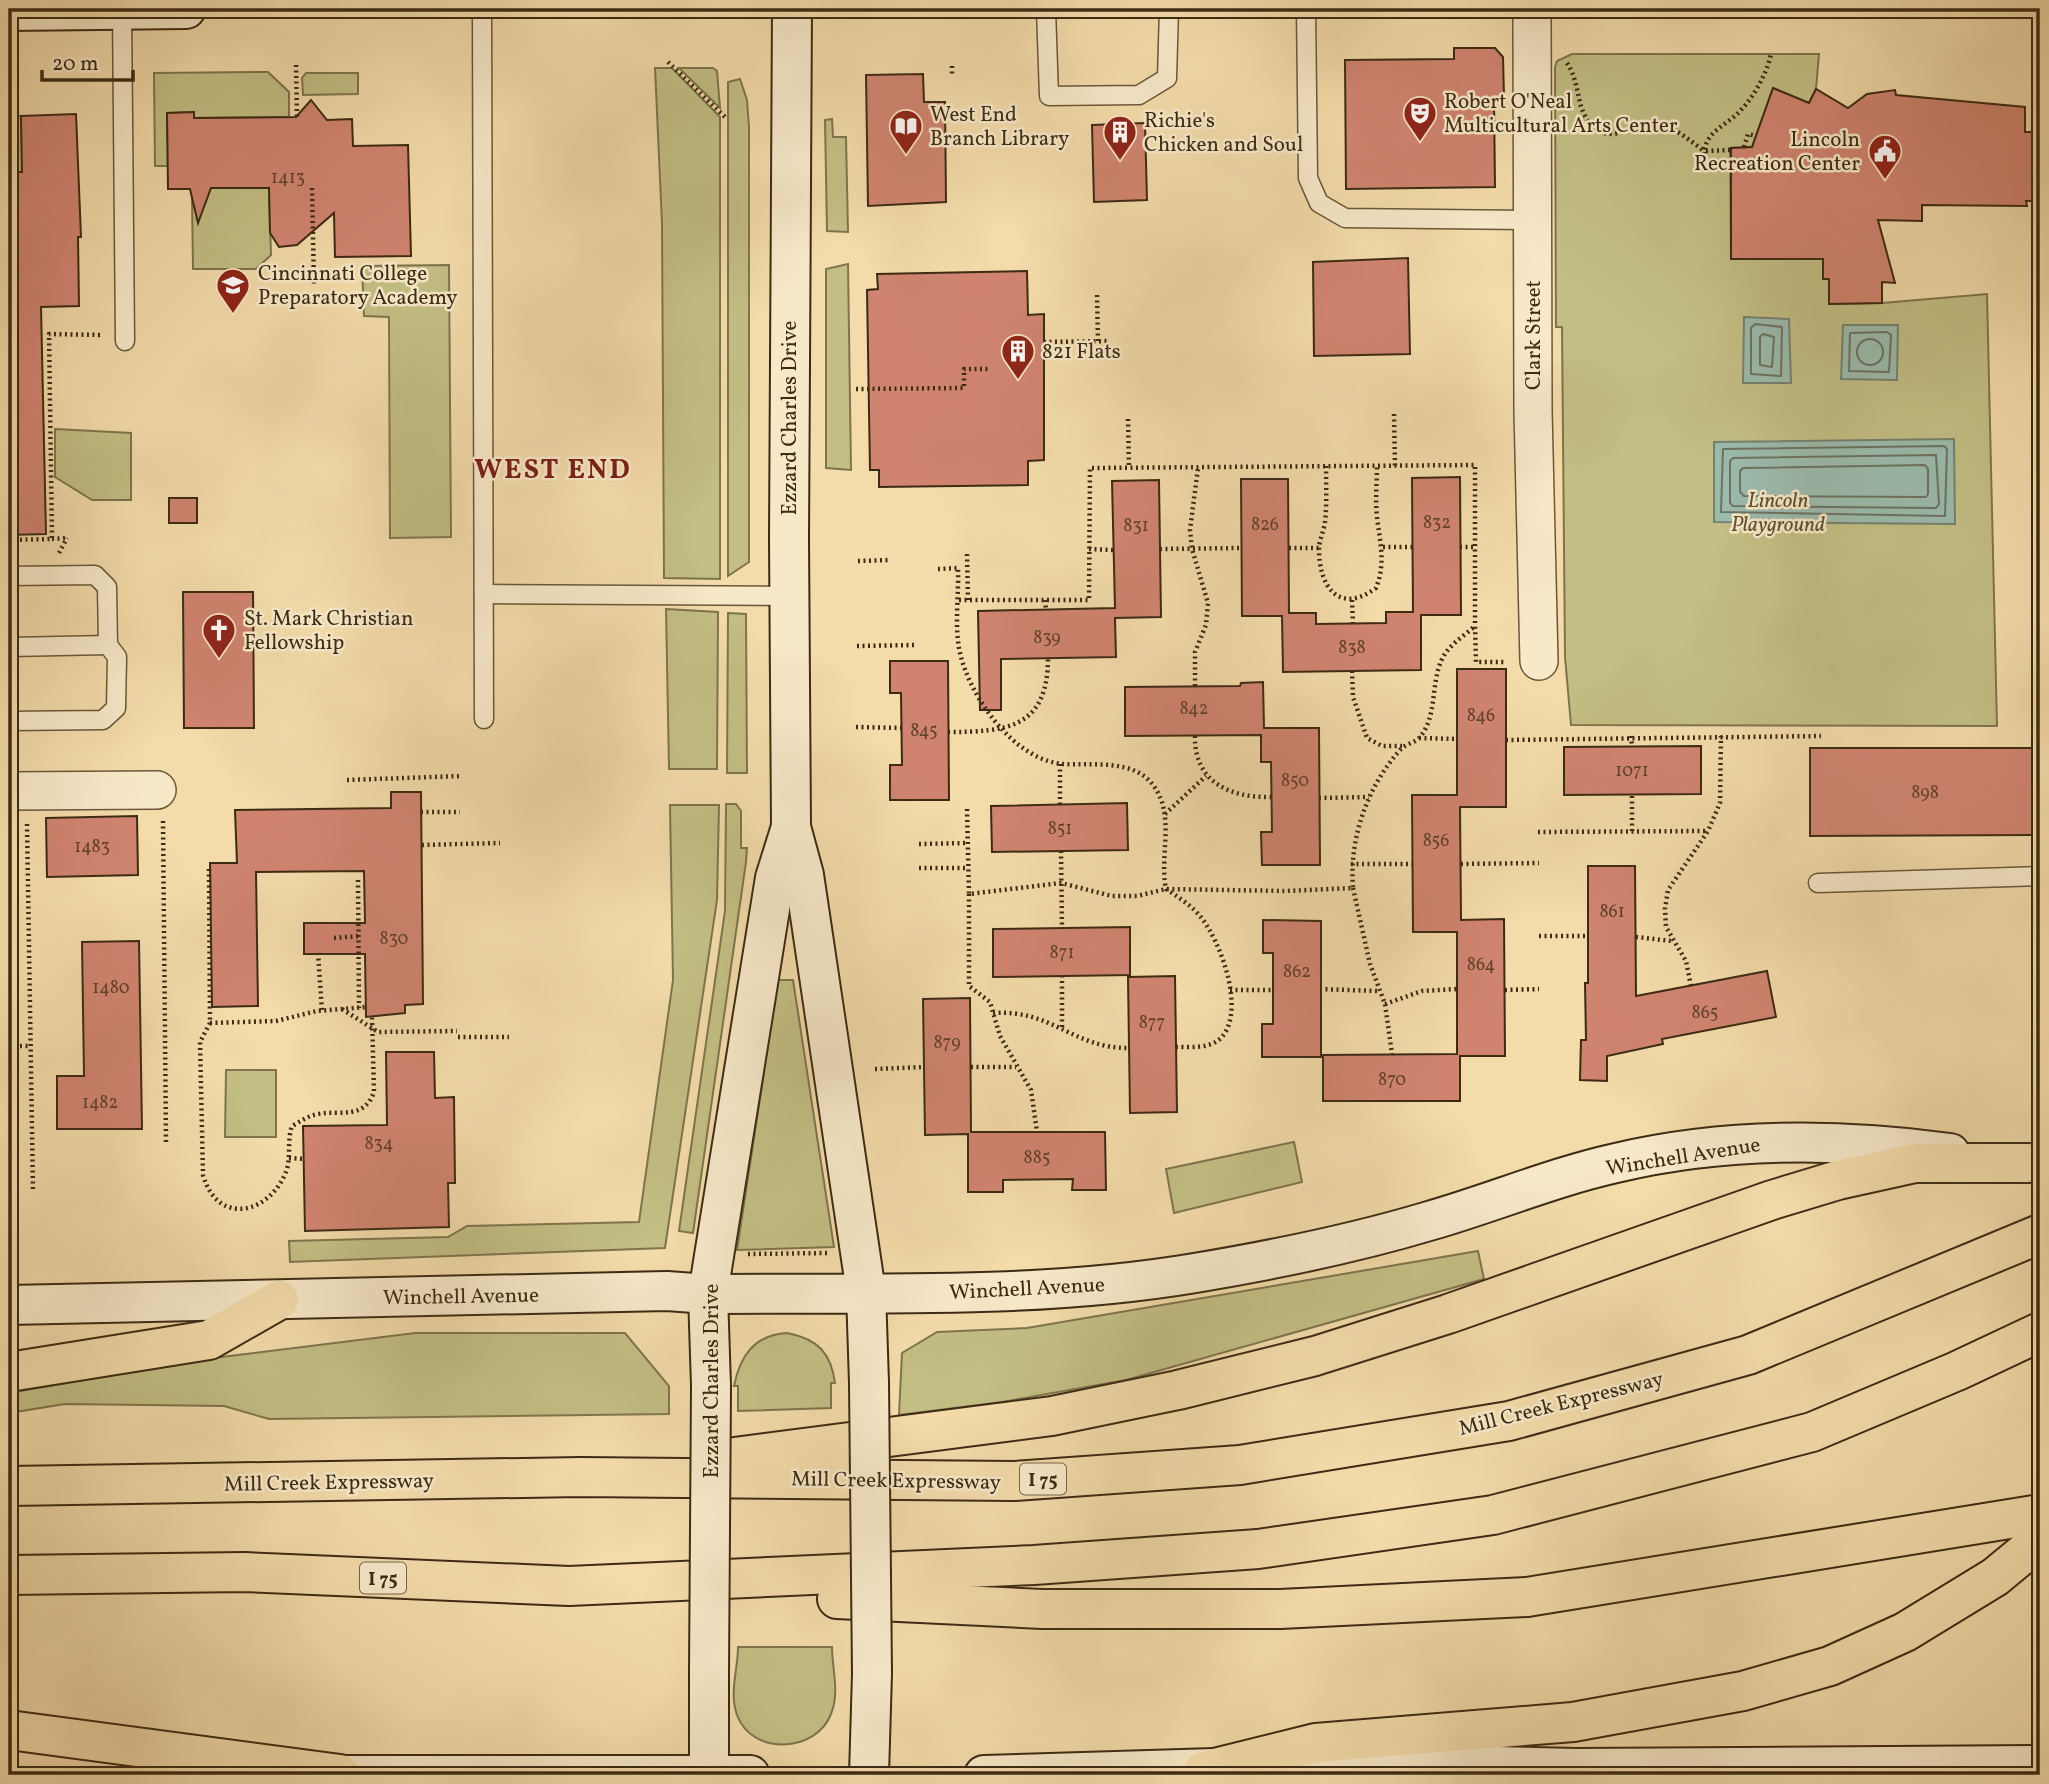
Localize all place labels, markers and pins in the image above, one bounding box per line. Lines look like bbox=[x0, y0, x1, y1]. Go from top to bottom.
place label: Robert O'Neal Multicultural Arts Center bbox=[1444, 88, 1678, 141]
theatre icon: Robert O'Neal Multicultural Arts Center bbox=[1401, 94, 1439, 143]
place label: West End Branch Library bbox=[930, 101, 1070, 154]
library icon: West End Branch Library bbox=[887, 107, 925, 156]
place label: Richie's Chicken and Soul bbox=[1144, 107, 1303, 160]
building icon: Richie's Chicken and Soul bbox=[1101, 113, 1139, 162]
place label: Lincoln Recreation Center bbox=[1694, 126, 1860, 179]
public building icon: Lincoln Recreation Center bbox=[1866, 132, 1904, 181]
place label: Cincinnati College Preparatory Academy bbox=[258, 260, 458, 313]
school or university icon: Cincinnati College Preparatory Academy bbox=[214, 266, 252, 315]
building icon: 821 Flats bbox=[999, 332, 1037, 381]
place label: 821 Flats bbox=[1042, 338, 1121, 367]
place label: St. Mark Christian Fellowship bbox=[244, 605, 414, 658]
church icon: St. Mark Christian Fellowship bbox=[200, 611, 238, 660]

